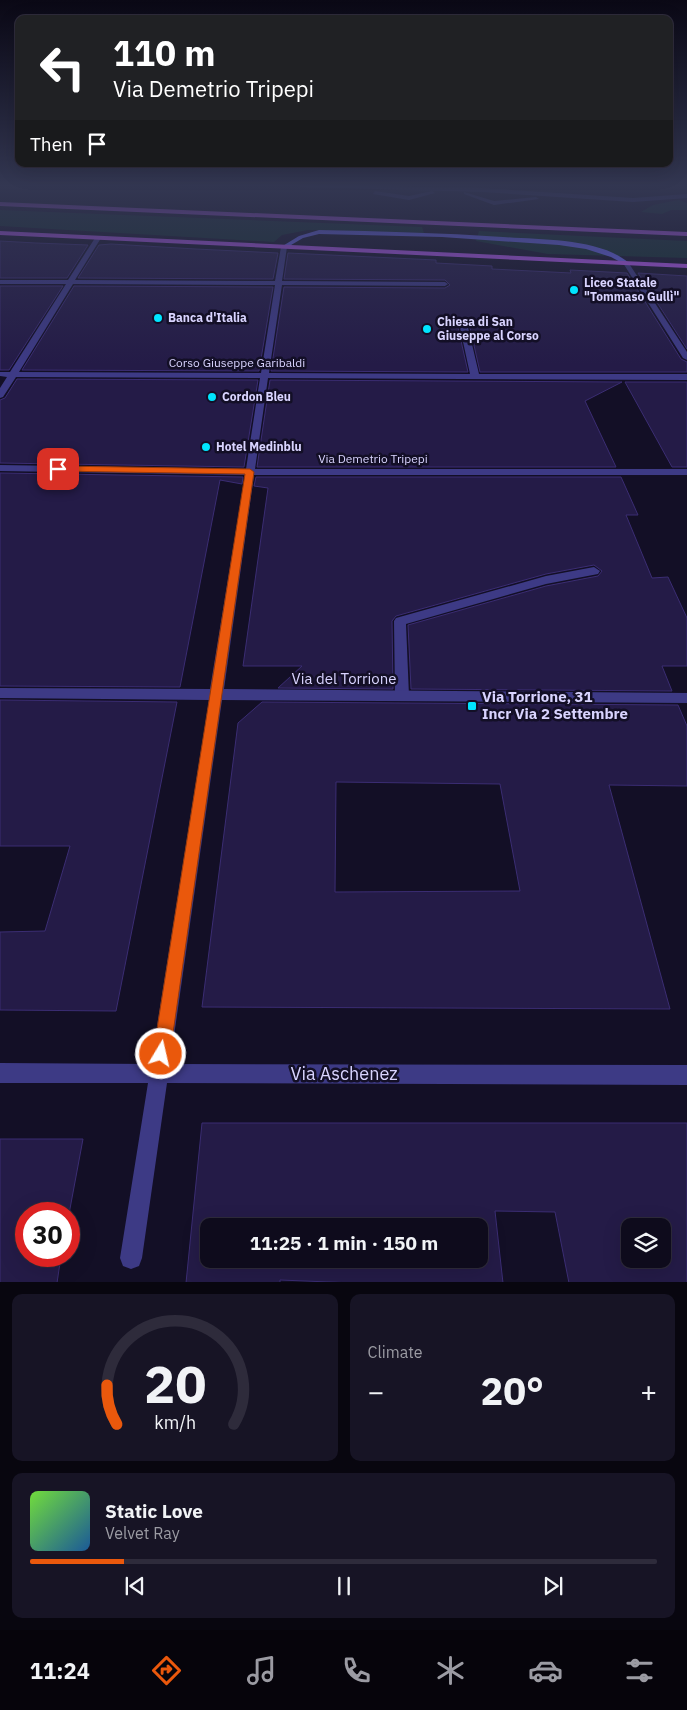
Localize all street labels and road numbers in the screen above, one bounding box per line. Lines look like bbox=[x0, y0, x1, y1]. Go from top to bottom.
street label: Corso Giuseppe Garibaldi bbox=[169, 355, 305, 370]
street label: Via Demetrio Tripepi bbox=[318, 451, 428, 466]
street label: Via del Torrione bbox=[292, 669, 396, 688]
street label: Via Aschenez bbox=[290, 1062, 398, 1085]

